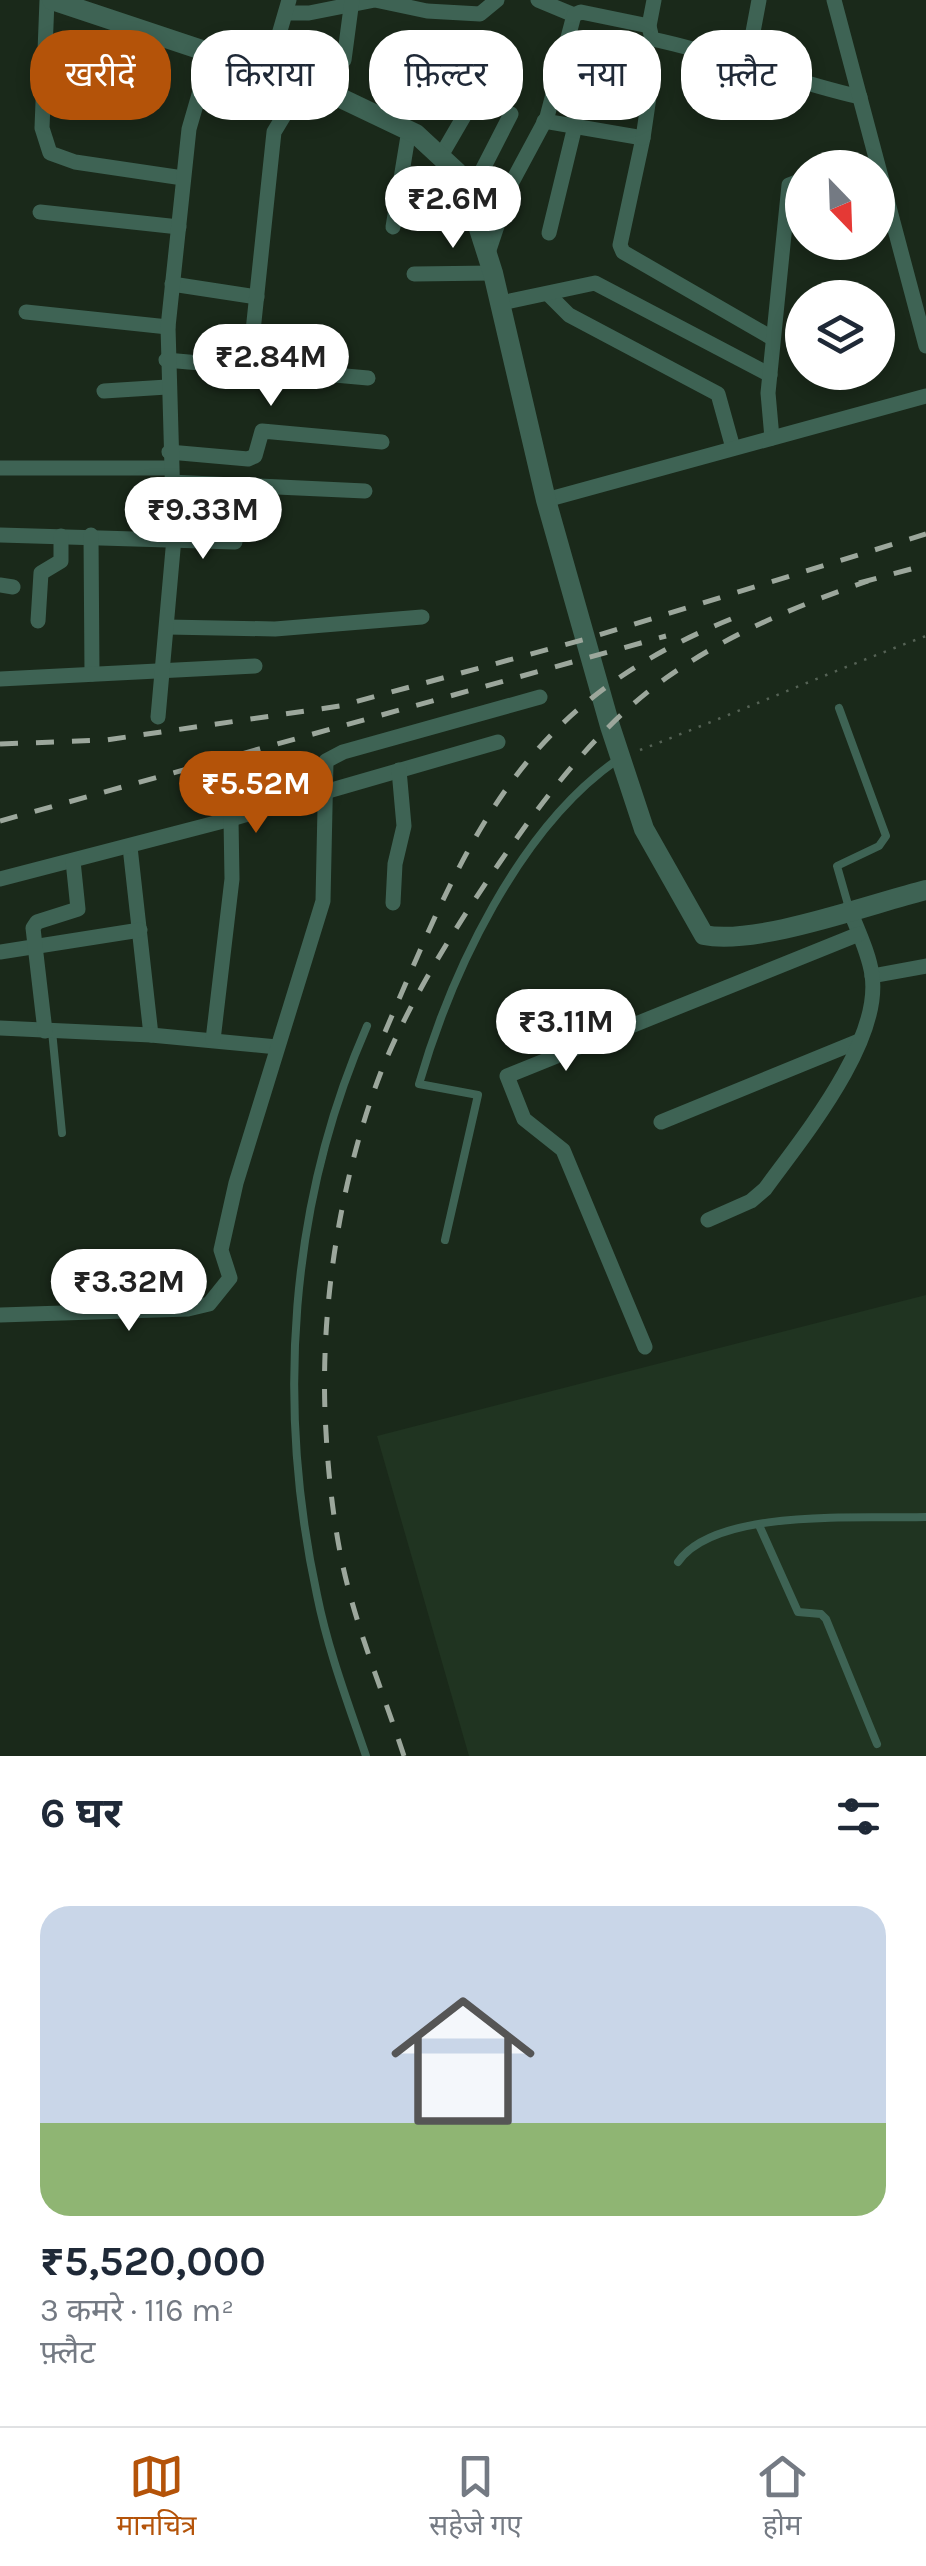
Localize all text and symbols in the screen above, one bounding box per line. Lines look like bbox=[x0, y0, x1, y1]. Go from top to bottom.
chip: खरीदें bbox=[30, 30, 171, 120]
chip: किराया bbox=[191, 30, 349, 120]
chip: फ़िल्टर bbox=[369, 30, 523, 120]
chip: नया bbox=[543, 30, 661, 120]
chip: फ़्लैट bbox=[681, 30, 812, 120]
north arrow bbox=[785, 150, 895, 260]
map controls bbox=[785, 150, 895, 390]
pin: ₹2.6M bbox=[383, 166, 523, 251]
text: ₹2.6M bbox=[407, 180, 499, 217]
button: layers bbox=[785, 280, 895, 390]
pin: ₹2.84M bbox=[190, 324, 352, 409]
text: ₹2.84M bbox=[215, 338, 327, 375]
pin: ₹9.33M bbox=[122, 477, 284, 562]
text: ₹9.33M bbox=[147, 491, 259, 528]
pin: ₹5.52M bbox=[175, 751, 337, 836]
text: ₹5.52M bbox=[201, 765, 311, 802]
pin: ₹3.11M bbox=[485, 989, 647, 1074]
text: ₹3.11M bbox=[518, 1003, 614, 1040]
pin: ₹3.32M bbox=[48, 1249, 210, 1334]
text: ₹3.32M bbox=[73, 1263, 185, 1300]
text: 6 घर bbox=[40, 1788, 122, 1838]
icon: filters bbox=[831, 1789, 886, 1844]
icon: home bbox=[373, 1971, 553, 2151]
text: ₹5,520,000 bbox=[40, 2236, 266, 2286]
text: 3 कमरे · 116 m² bbox=[40, 2292, 234, 2329]
text: फ़्लैट bbox=[40, 2334, 95, 2371]
tab: मानचित्र bbox=[116, 2449, 196, 2546]
tab: सहेजे गए bbox=[429, 2449, 522, 2546]
tab: होम bbox=[755, 2449, 810, 2546]

